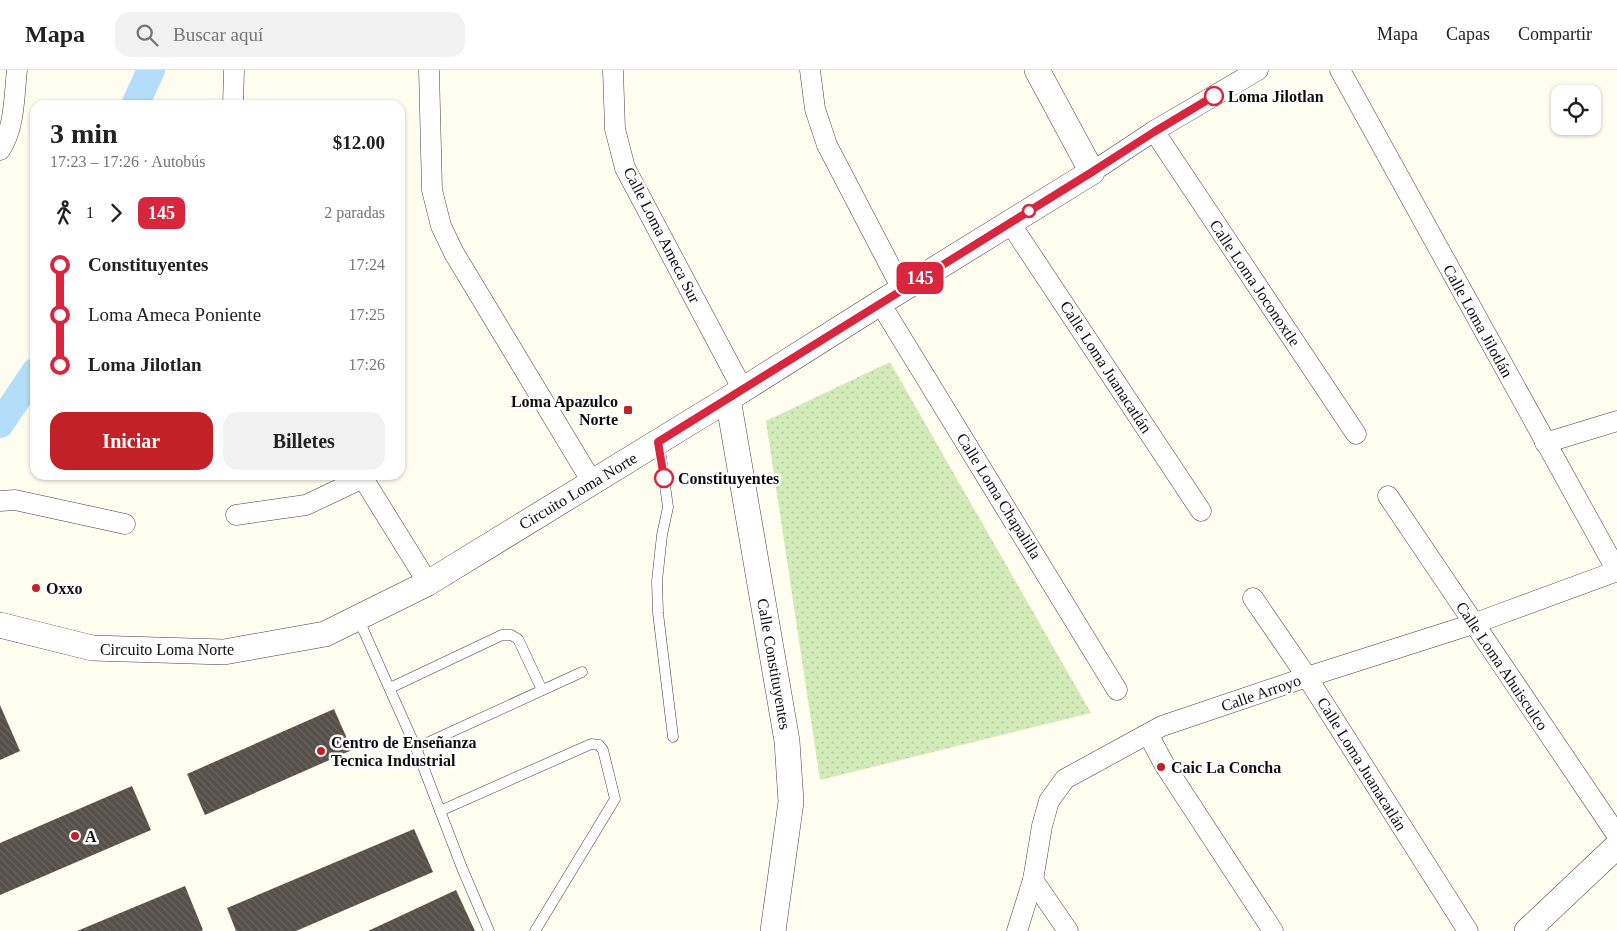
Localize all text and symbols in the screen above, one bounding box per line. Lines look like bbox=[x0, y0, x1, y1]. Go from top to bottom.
search box bbox=[115, 12, 465, 57]
text: Mapa bbox=[25, 21, 85, 47]
icon: search bbox=[133, 21, 161, 49]
text: Buscar aquí bbox=[173, 24, 263, 45]
text: Mapa bbox=[1377, 24, 1418, 44]
text: Capas bbox=[1446, 24, 1490, 44]
text: Compartir bbox=[1518, 24, 1592, 44]
map controls bbox=[1551, 85, 1601, 135]
button: locate bbox=[1551, 85, 1601, 135]
marker: Loma Jilotlan bbox=[1204, 86, 1224, 106]
place label: Loma Jilotlan bbox=[1228, 88, 1324, 105]
text: 3 min bbox=[50, 118, 118, 149]
text: $12.00 bbox=[333, 132, 385, 153]
text: 17:23 – 17:26 · Autobús bbox=[50, 153, 206, 170]
street label: Calle Loma Ameca Sur bbox=[620, 164, 704, 306]
icon: walk bbox=[50, 199, 78, 227]
icon: forward bbox=[102, 199, 130, 227]
text: 145 bbox=[148, 203, 175, 223]
text: 1 bbox=[86, 204, 94, 221]
text: 2 paradas bbox=[324, 204, 385, 221]
unlabelled marker bbox=[1022, 204, 1036, 218]
street label: Calle Loma Joconoxtle bbox=[1206, 217, 1304, 349]
text: Constituyentes bbox=[88, 254, 208, 275]
text: 17:24 bbox=[349, 256, 385, 273]
line badge: 145 bbox=[891, 262, 949, 294]
street label: Calle Loma Jilotlán bbox=[1440, 262, 1516, 380]
text: 145 bbox=[907, 268, 934, 288]
street label: Calle Loma Juanacatlán bbox=[1057, 298, 1155, 436]
text: Loma Ameca Poniente bbox=[88, 304, 261, 325]
text: 17:25 bbox=[349, 306, 385, 323]
text: Loma Jilotlan bbox=[88, 354, 201, 375]
text: 17:26 bbox=[349, 356, 385, 373]
place label: Loma Apazulco Norte bbox=[511, 393, 618, 428]
marker: Loma Apazulco Norte bbox=[622, 404, 634, 416]
button: Iniciar bbox=[50, 412, 213, 470]
button: Billetes bbox=[223, 412, 385, 470]
street label: Calle Loma Chapalilla bbox=[953, 430, 1045, 562]
street label: Circuito Loma Norte bbox=[516, 449, 640, 533]
marker: Constituyentes bbox=[654, 468, 674, 488]
place label: Constituyentes bbox=[678, 470, 779, 488]
place label: Oxxo bbox=[46, 580, 82, 597]
marker: Oxxo bbox=[30, 582, 42, 594]
street label: Calle Constituyentes bbox=[753, 597, 794, 731]
street label: Calle Loma Ahuisculco bbox=[1453, 599, 1551, 733]
street label: Circuito Loma Norte bbox=[100, 641, 234, 658]
street label: Calle Arroyo bbox=[1219, 671, 1303, 716]
street label: Calle Loma Juanacatlán bbox=[1314, 694, 1410, 834]
place label: Centro de Enseñanza Tecnica Industrial bbox=[331, 734, 477, 769]
marker: Centro de Enseñanza Tecnica Industrial bbox=[315, 745, 327, 757]
place label: Caic La Concha bbox=[1171, 759, 1281, 776]
marker: Caic La Concha bbox=[1155, 761, 1167, 773]
place label: A bbox=[85, 828, 97, 845]
marker: A bbox=[69, 830, 81, 842]

